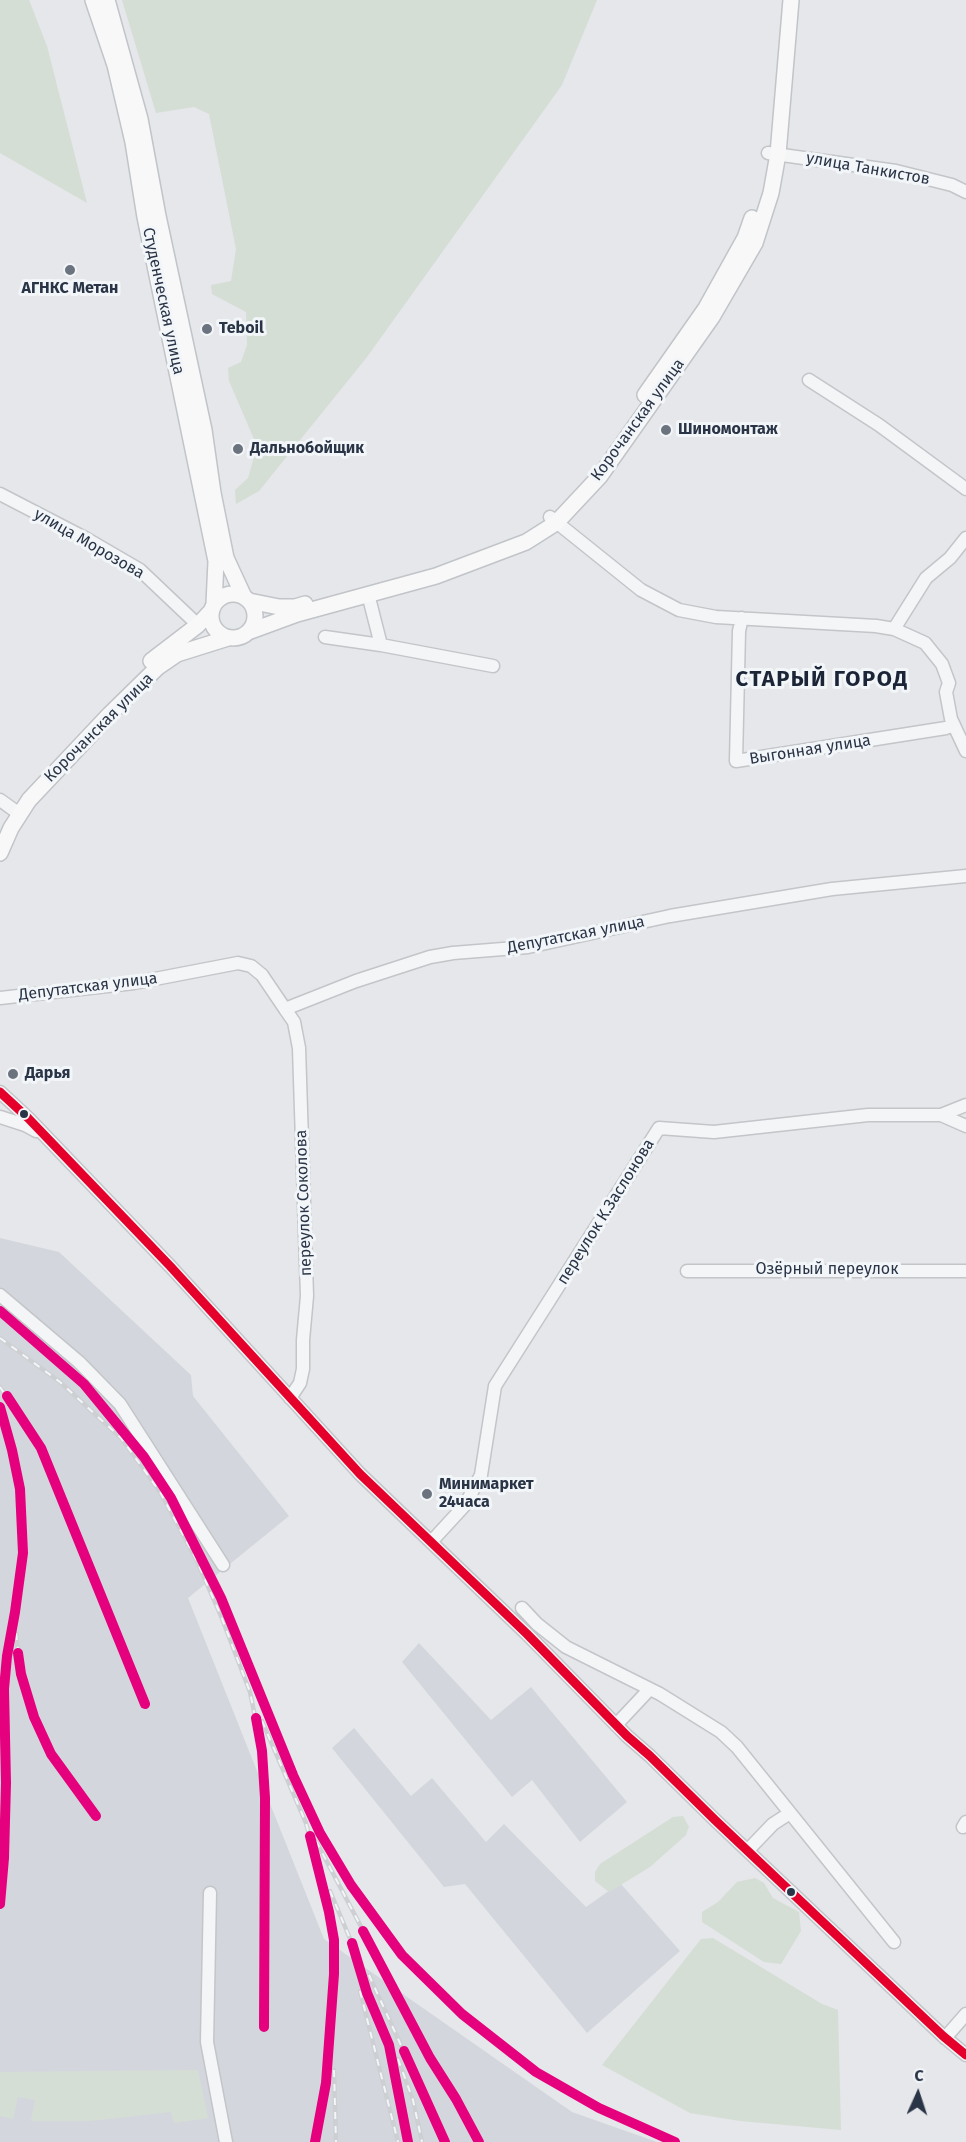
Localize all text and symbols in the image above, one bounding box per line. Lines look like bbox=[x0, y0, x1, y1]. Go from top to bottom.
street label: улица Танкистов bbox=[805, 149, 931, 189]
street label: Студенческая улица bbox=[138, 226, 188, 376]
marker: АГНКС Метан bbox=[63, 263, 77, 277]
place label: АГНКС Метан bbox=[22, 279, 118, 299]
place label: Teboil bbox=[219, 319, 264, 339]
marker: Teboil bbox=[200, 322, 214, 336]
street label: Корочанская улица bbox=[587, 355, 689, 485]
place label: Шиномонтаж bbox=[678, 420, 778, 440]
marker: Шиномонтаж bbox=[659, 423, 673, 437]
place label: Дальнобойщик bbox=[250, 439, 364, 459]
marker: Дальнобойщик bbox=[231, 442, 245, 456]
street label: улица Морозова bbox=[31, 505, 147, 583]
district label: СТАРЫЙ ГОРОД bbox=[735, 667, 909, 693]
street label: Корочанская улица bbox=[40, 669, 158, 787]
street label: Выгонная улица bbox=[748, 731, 872, 769]
street label: Депутатская улица bbox=[506, 912, 646, 958]
street label: Депутатская улица bbox=[18, 969, 158, 1005]
place label: Дарья bbox=[25, 1064, 71, 1084]
marker: Дарья bbox=[6, 1067, 20, 1081]
unlabelled marker bbox=[18, 1108, 30, 1120]
street label: переулок Соколова bbox=[292, 1129, 316, 1277]
street label: переулок К.Заслонова bbox=[553, 1136, 659, 1288]
street label: Озёрный переулок bbox=[755, 1260, 899, 1280]
place label: Минимаркет 24часа bbox=[439, 1475, 533, 1513]
marker: Минимаркет 24часа bbox=[420, 1487, 434, 1501]
unlabelled marker bbox=[785, 1886, 797, 1898]
north arrow bbox=[888, 2064, 948, 2124]
text: С bbox=[914, 2066, 924, 2085]

